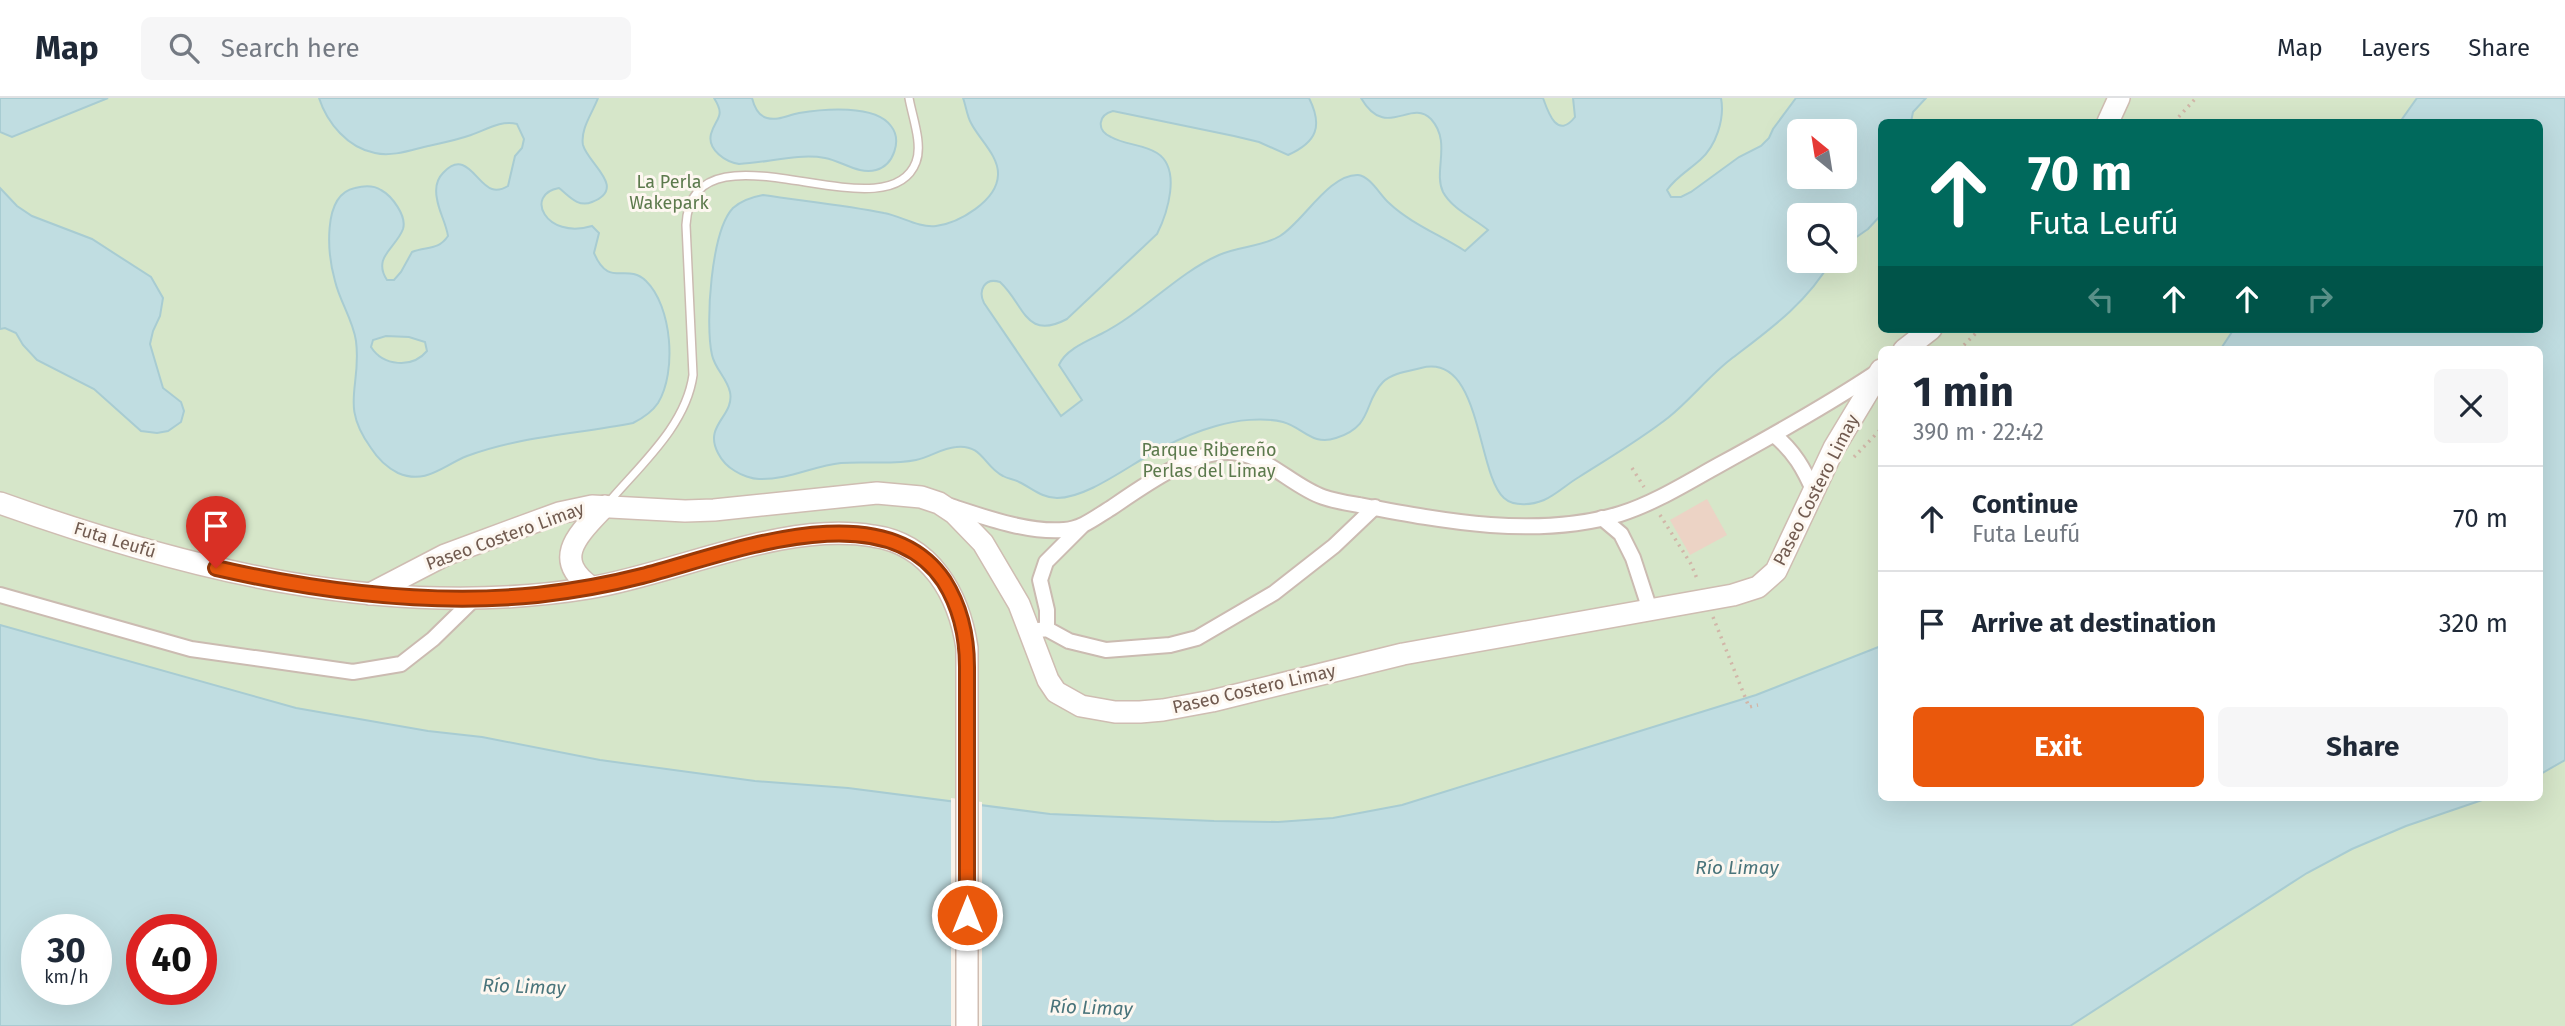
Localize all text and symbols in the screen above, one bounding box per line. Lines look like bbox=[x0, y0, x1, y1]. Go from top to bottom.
search box bbox=[141, 17, 631, 80]
text: Map bbox=[35, 28, 99, 68]
icon: search bbox=[165, 29, 203, 67]
text: Search here bbox=[221, 33, 360, 64]
text: Map bbox=[2277, 34, 2323, 62]
text: Layers bbox=[2361, 34, 2430, 62]
text: Share bbox=[2468, 34, 2530, 62]
north arrow bbox=[1787, 119, 1857, 189]
map controls bbox=[1787, 119, 1857, 273]
text: 70 m bbox=[2028, 144, 2132, 203]
icon: ahead bbox=[1913, 147, 2004, 238]
park label: La Perla Wakepark bbox=[629, 171, 710, 214]
button: search bbox=[1787, 203, 1857, 273]
text: Futa Leufú bbox=[2028, 204, 2179, 242]
icon: left bbox=[2082, 280, 2120, 318]
icon: ahead bbox=[2155, 280, 2193, 318]
icon: ahead bbox=[2228, 280, 2266, 318]
icon: right bbox=[2301, 280, 2339, 318]
text: 1 min bbox=[1913, 367, 2014, 417]
button: close bbox=[2434, 369, 2508, 443]
street label: Paseo Costero Limay bbox=[1768, 411, 1864, 569]
text: 390 m · 22:42 bbox=[1913, 418, 2044, 446]
park label: Parque Ribereño Perlas del Limay bbox=[1141, 439, 1277, 482]
text: Continue bbox=[1972, 489, 2078, 520]
pin bbox=[186, 496, 246, 568]
street label: Paseo Costero Limay bbox=[423, 497, 587, 575]
icon: ahead bbox=[1913, 500, 1951, 538]
text: 70 m bbox=[2453, 503, 2508, 534]
icon: arrive bbox=[197, 507, 235, 545]
street label: Futa Leufú bbox=[71, 517, 159, 563]
text: Futa Leufú bbox=[1972, 520, 2080, 548]
icon: arrive bbox=[1913, 605, 1951, 643]
text: Arrive at destination bbox=[1972, 608, 2216, 639]
text: 320 m bbox=[2439, 608, 2508, 639]
street label: Paseo Costero Limay bbox=[1170, 659, 1338, 718]
button: Exit bbox=[1913, 707, 2204, 787]
button: Share bbox=[2218, 707, 2508, 787]
water label: Río Limay bbox=[1695, 856, 1779, 879]
position arrow bbox=[930, 878, 1004, 952]
speed limit sign: 40 bbox=[126, 914, 217, 1005]
text: 30 bbox=[47, 929, 86, 971]
text: km/h bbox=[44, 966, 89, 988]
water label: Río Limay bbox=[482, 974, 567, 999]
water label: Río Limay bbox=[1049, 995, 1134, 1020]

